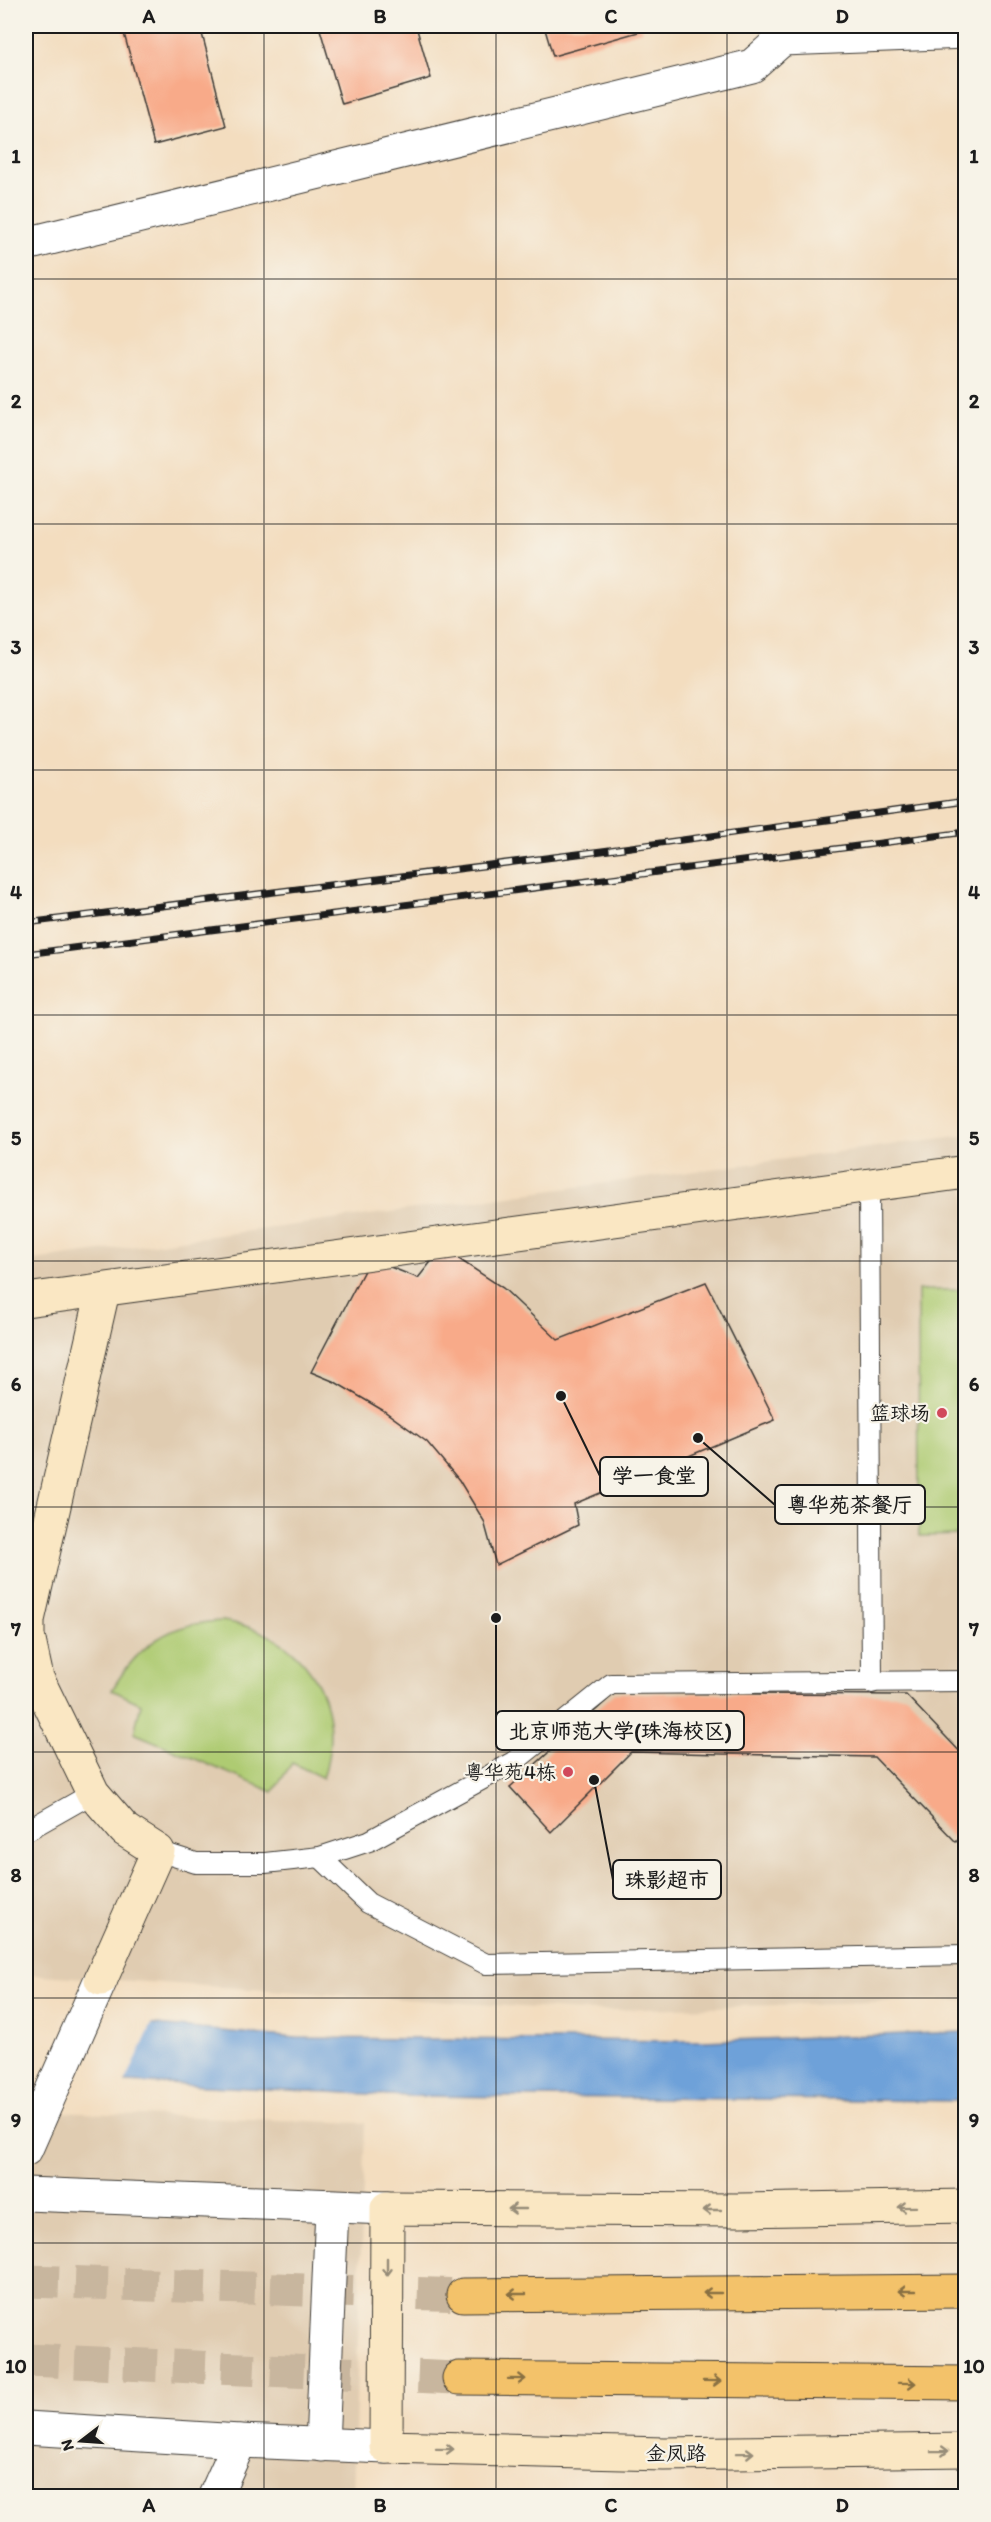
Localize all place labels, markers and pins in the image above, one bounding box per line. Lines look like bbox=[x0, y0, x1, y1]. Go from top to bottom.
place label: 篮球场 bbox=[870, 1401, 930, 1425]
marker: 篮球场 bbox=[935, 1406, 949, 1420]
callout: 学一食堂 bbox=[600, 1457, 708, 1496]
callout: 粤华苑茶餐厅 bbox=[775, 1485, 925, 1524]
callout: 北京师范大学(珠海校区) bbox=[496, 1711, 744, 1750]
place label: 粤华苑4栋 bbox=[464, 1760, 556, 1784]
marker: 粤华苑4栋 bbox=[561, 1765, 575, 1779]
callout: 珠影超市 bbox=[613, 1860, 721, 1899]

